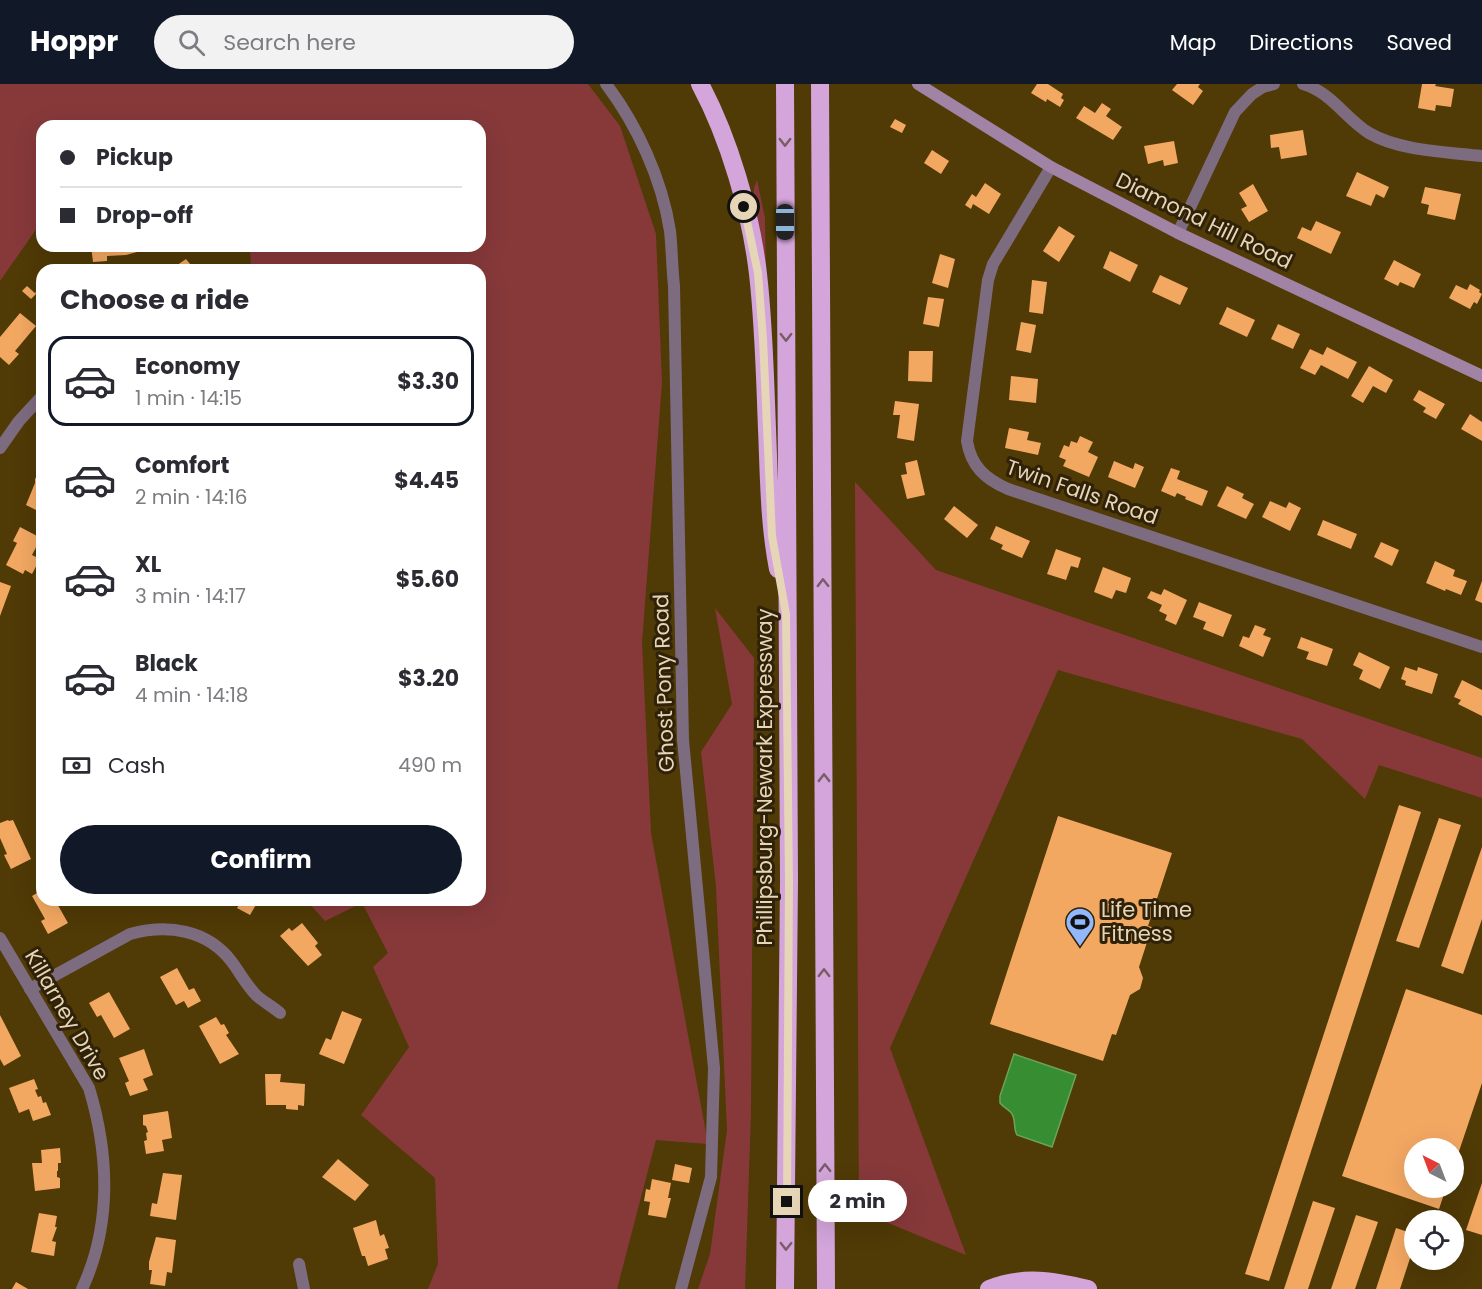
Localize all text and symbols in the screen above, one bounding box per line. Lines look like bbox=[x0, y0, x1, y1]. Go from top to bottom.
search box bbox=[154, 15, 574, 69]
text: Hoppr bbox=[30, 22, 118, 61]
icon: search bbox=[175, 26, 208, 59]
text: Search here bbox=[223, 27, 356, 58]
text: Map bbox=[1170, 28, 1216, 57]
text: Directions bbox=[1249, 28, 1353, 57]
text: Saved bbox=[1386, 28, 1452, 57]
one-way arrow bbox=[779, 138, 791, 147]
text: Pickup bbox=[96, 142, 173, 173]
street label: Diamond Hill Road bbox=[1111, 165, 1297, 276]
route start bbox=[730, 193, 757, 220]
text: Drop-off bbox=[96, 200, 193, 231]
car bbox=[776, 204, 794, 240]
text: Choose a ride bbox=[60, 281, 249, 318]
one-way arrow bbox=[780, 333, 792, 342]
text: Economy bbox=[135, 351, 240, 382]
icon: car bbox=[63, 354, 117, 408]
text: $3.30 bbox=[397, 366, 459, 397]
text: 1 min · 14:15 bbox=[135, 384, 242, 412]
text: Comfort bbox=[135, 450, 229, 481]
street label: Twin Falls Road bbox=[1002, 452, 1162, 531]
icon: car bbox=[63, 453, 117, 507]
text: $4.45 bbox=[394, 465, 459, 496]
text: 2 min · 14:16 bbox=[135, 483, 247, 511]
text: XL bbox=[135, 549, 161, 580]
icon: car bbox=[63, 552, 117, 606]
text: $5.60 bbox=[396, 564, 459, 595]
one-way arrow bbox=[817, 578, 829, 587]
text: 3 min · 14:17 bbox=[135, 582, 246, 610]
street label: Ghost Pony Road bbox=[646, 593, 681, 773]
street label: Phillipsburg-Newark Expressway bbox=[750, 608, 779, 946]
text: Black bbox=[135, 648, 198, 679]
icon: car bbox=[63, 651, 117, 705]
text: $3.20 bbox=[398, 663, 459, 694]
text: 4 min · 14:18 bbox=[135, 681, 248, 709]
icon: cash bbox=[60, 749, 93, 782]
text: Cash bbox=[108, 750, 165, 781]
text: 490 m bbox=[398, 751, 462, 779]
one-way arrow bbox=[818, 773, 830, 782]
button: Confirm bbox=[60, 825, 462, 894]
place label: Life Time Fitness bbox=[1101, 895, 1192, 948]
sports icon: Life Time Fitness bbox=[1064, 906, 1096, 948]
street label: Killarney Drive bbox=[18, 944, 117, 1086]
one-way arrow bbox=[818, 968, 830, 977]
north arrow bbox=[1404, 1138, 1464, 1198]
map controls bbox=[1404, 1138, 1464, 1270]
one-way arrow bbox=[818, 1163, 831, 1172]
callout: 2 min bbox=[808, 1181, 907, 1223]
text: 2 min bbox=[829, 1187, 886, 1215]
route end bbox=[773, 1188, 800, 1215]
button: locate bbox=[1404, 1210, 1464, 1270]
one-way arrow bbox=[780, 1242, 792, 1251]

